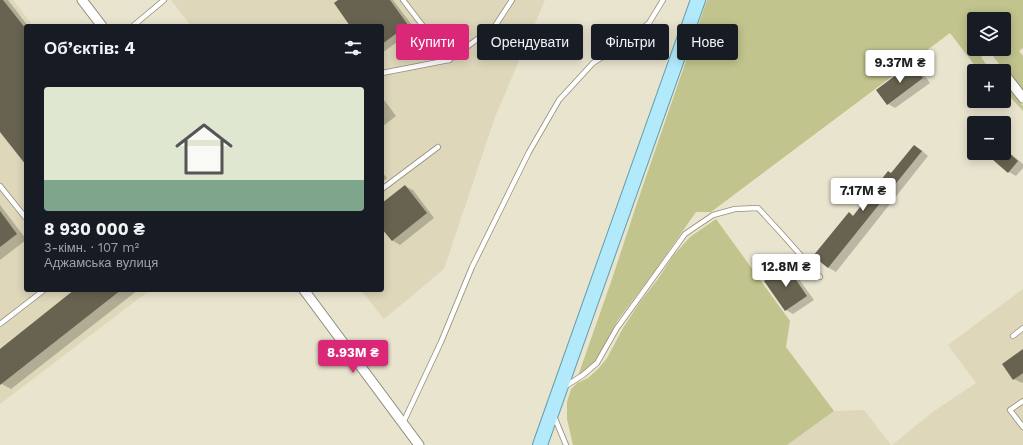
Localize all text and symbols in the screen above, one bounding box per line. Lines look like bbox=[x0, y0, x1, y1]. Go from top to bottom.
map controls bbox=[967, 12, 1011, 160]
button: layers bbox=[967, 12, 1011, 56]
chip: Купити bbox=[396, 24, 469, 60]
chip: Орендувати bbox=[477, 24, 583, 60]
chip: Фільтри bbox=[591, 24, 669, 60]
chip: Нове bbox=[677, 24, 738, 60]
icon: filters bbox=[342, 37, 364, 59]
text: Об’єктів: 4 bbox=[44, 38, 135, 58]
pin: 9.37M ₴ bbox=[863, 50, 937, 84]
text: 9.37M ₴ bbox=[874, 55, 926, 70]
button: + bbox=[967, 64, 1011, 108]
icon: home bbox=[168, 113, 240, 185]
button: − bbox=[967, 116, 1011, 160]
pin: 7.17M ₴ bbox=[826, 178, 900, 212]
text: 7.17M ₴ bbox=[840, 183, 886, 198]
text: 8 930 000 ₴ bbox=[44, 219, 145, 239]
text: 3-кімн. · 107 m² bbox=[44, 240, 139, 255]
pin: 12.8M ₴ bbox=[749, 254, 823, 288]
text: Аджамська вулиця bbox=[44, 255, 158, 270]
text: 12.8M ₴ bbox=[761, 259, 811, 274]
pin: 8.93M ₴ bbox=[316, 340, 390, 374]
text: 8.93M ₴ bbox=[327, 345, 379, 360]

